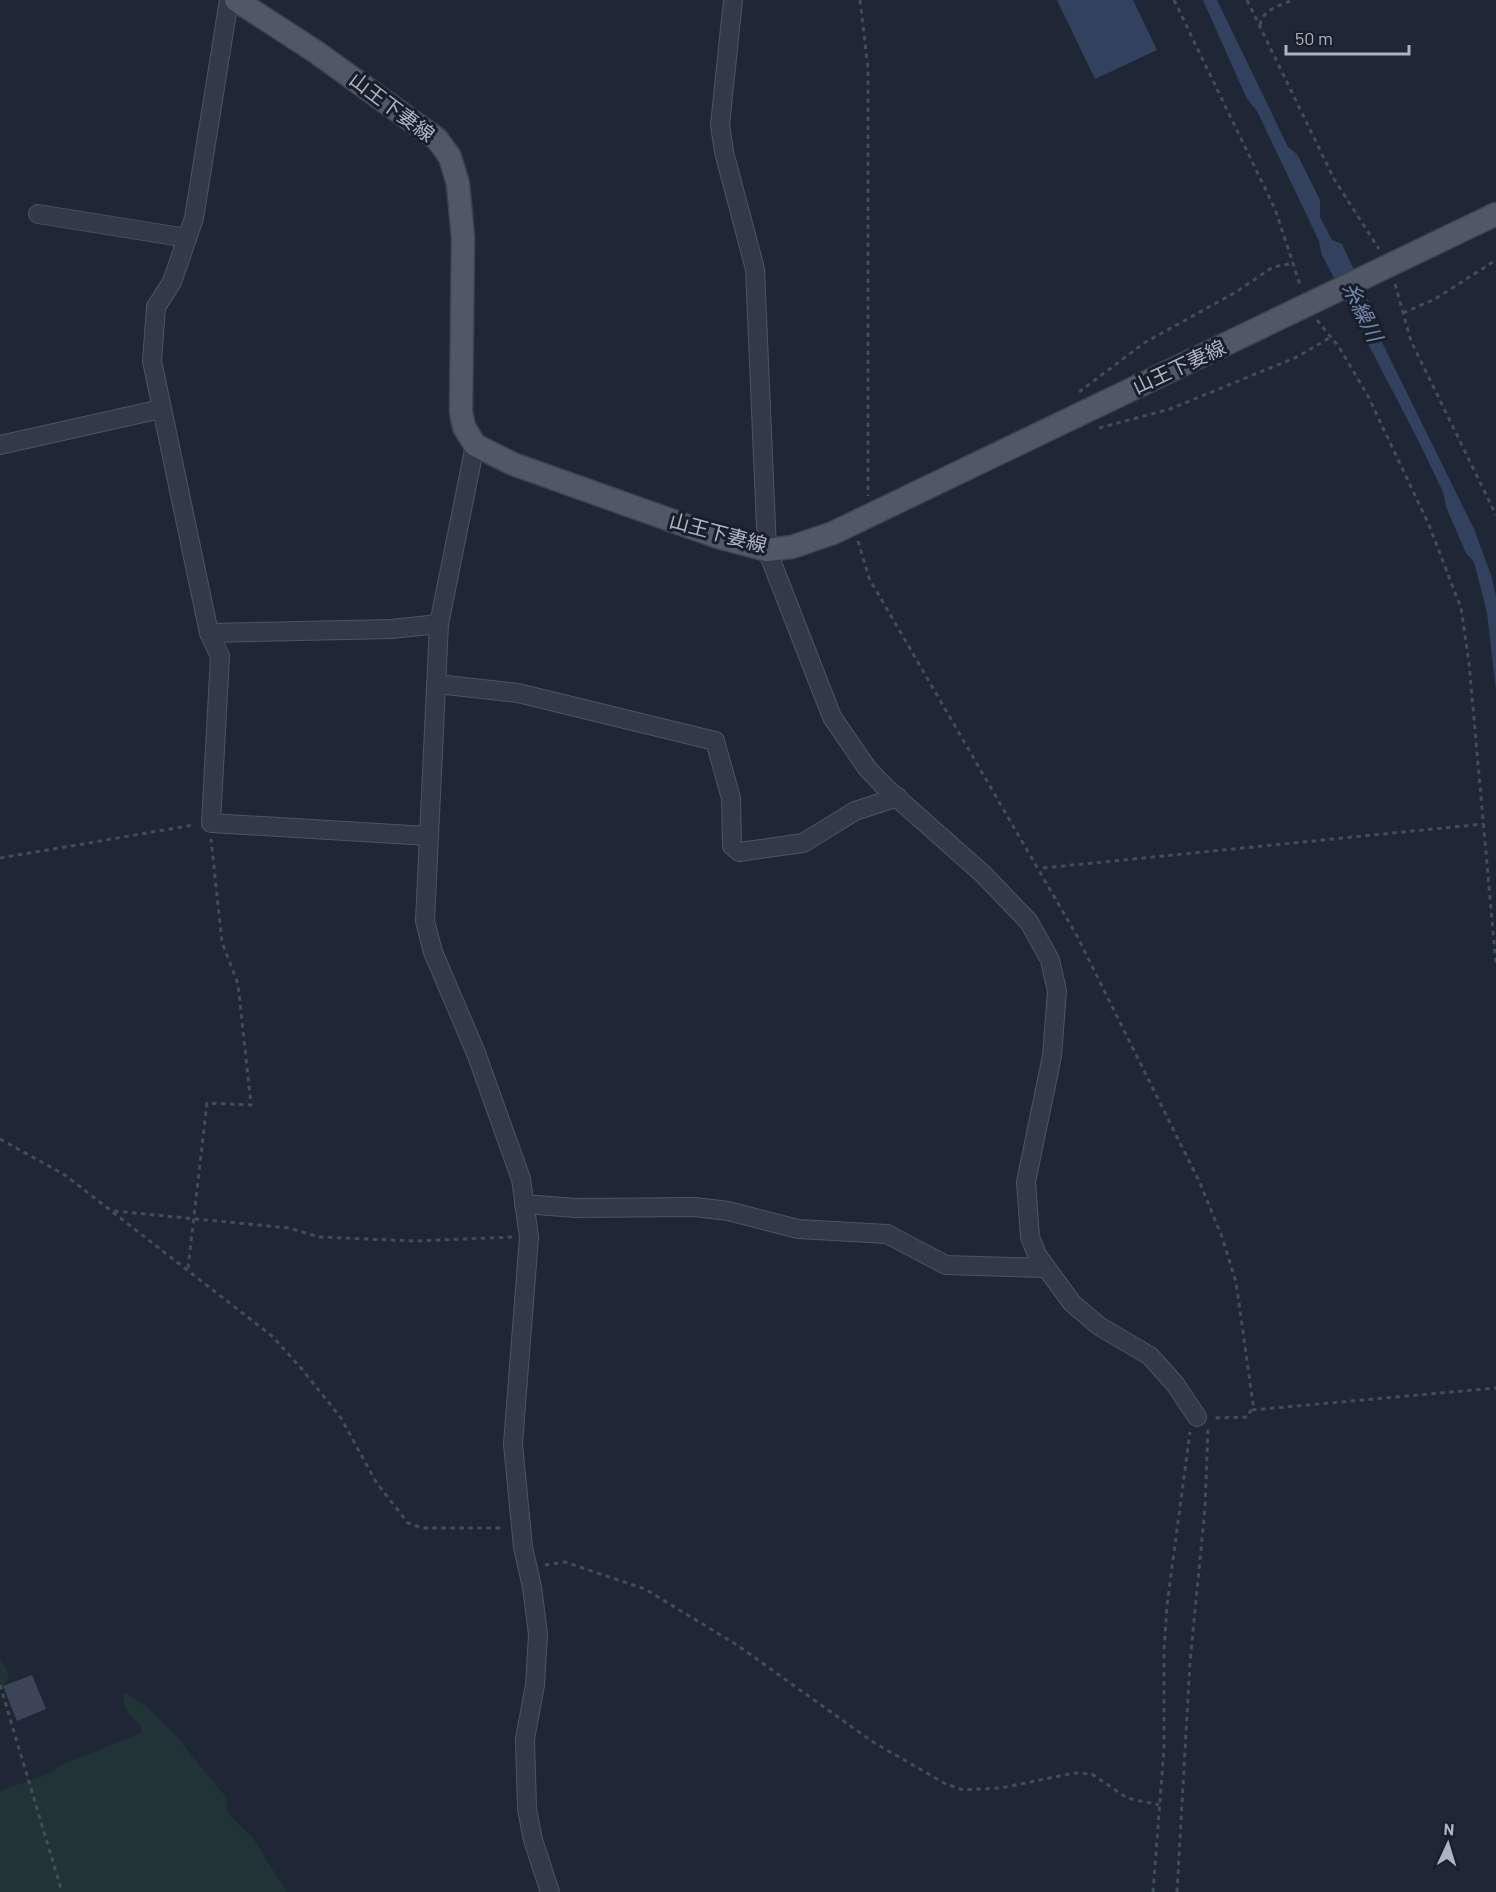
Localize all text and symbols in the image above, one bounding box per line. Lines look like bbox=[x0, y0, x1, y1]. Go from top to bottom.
scale bar bbox=[1286, 18, 1409, 56]
text: 50 m bbox=[1295, 27, 1333, 49]
street label: 山王下妻線 bbox=[345, 67, 440, 146]
water label: 糸繰川 bbox=[1338, 278, 1389, 347]
street label: 山王下妻線 bbox=[1128, 334, 1229, 398]
street label: 山王下妻線 bbox=[667, 508, 770, 557]
north arrow bbox=[1418, 1814, 1478, 1874]
text: N bbox=[1443, 1819, 1455, 1838]

